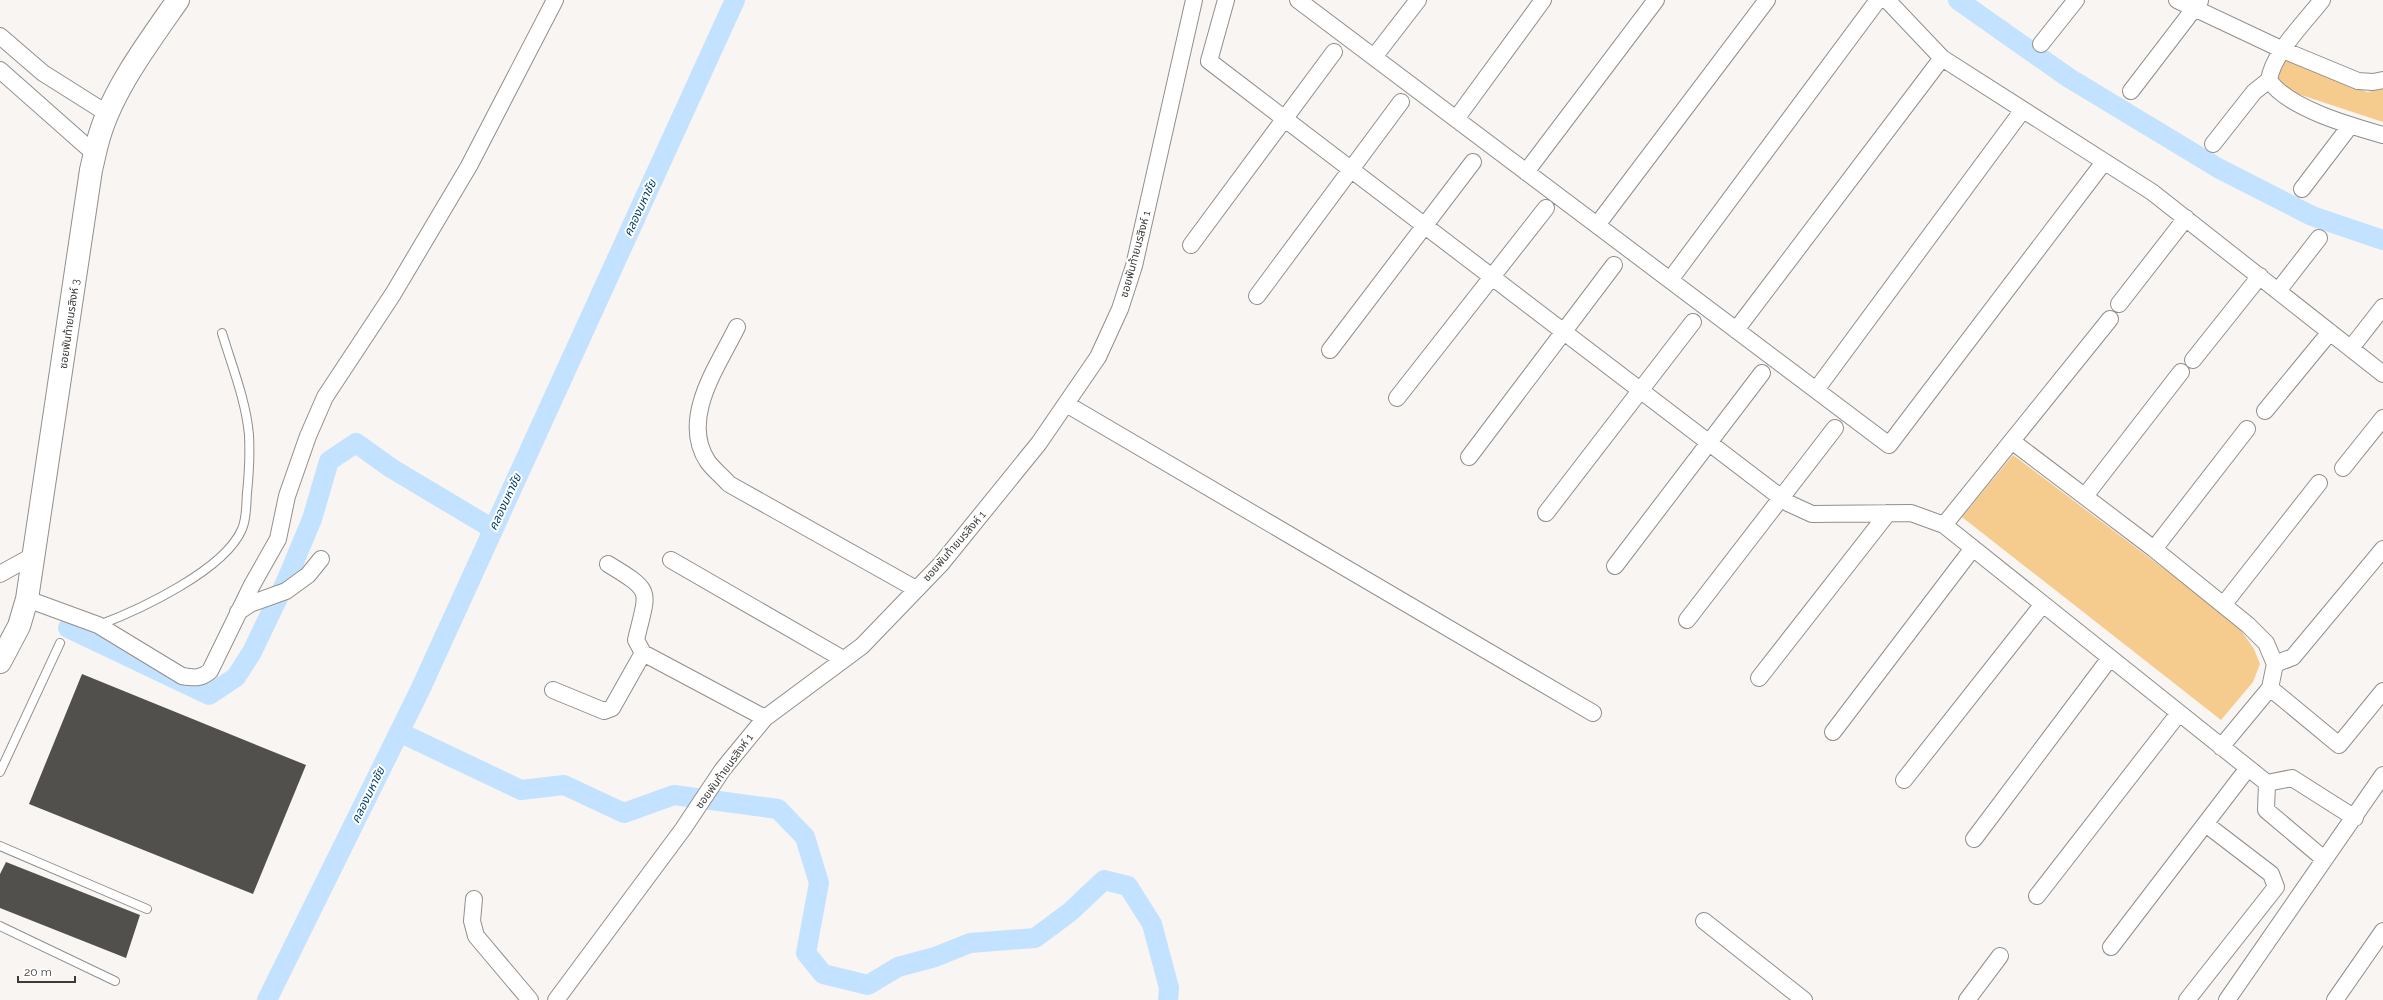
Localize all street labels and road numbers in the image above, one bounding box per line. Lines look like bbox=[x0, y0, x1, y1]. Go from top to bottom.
street label: ซอยพันท้ายนรสิงห์ 1 bbox=[1118, 209, 1153, 299]
street label: ซอยพันท้ายนรสิงห์ 3 bbox=[57, 278, 82, 370]
street label: ซอยพันท้ายนรสิงห์ 1 bbox=[920, 508, 989, 584]
street label: ซอยพันท้ายนรสิงห์ 1 bbox=[693, 731, 756, 811]

